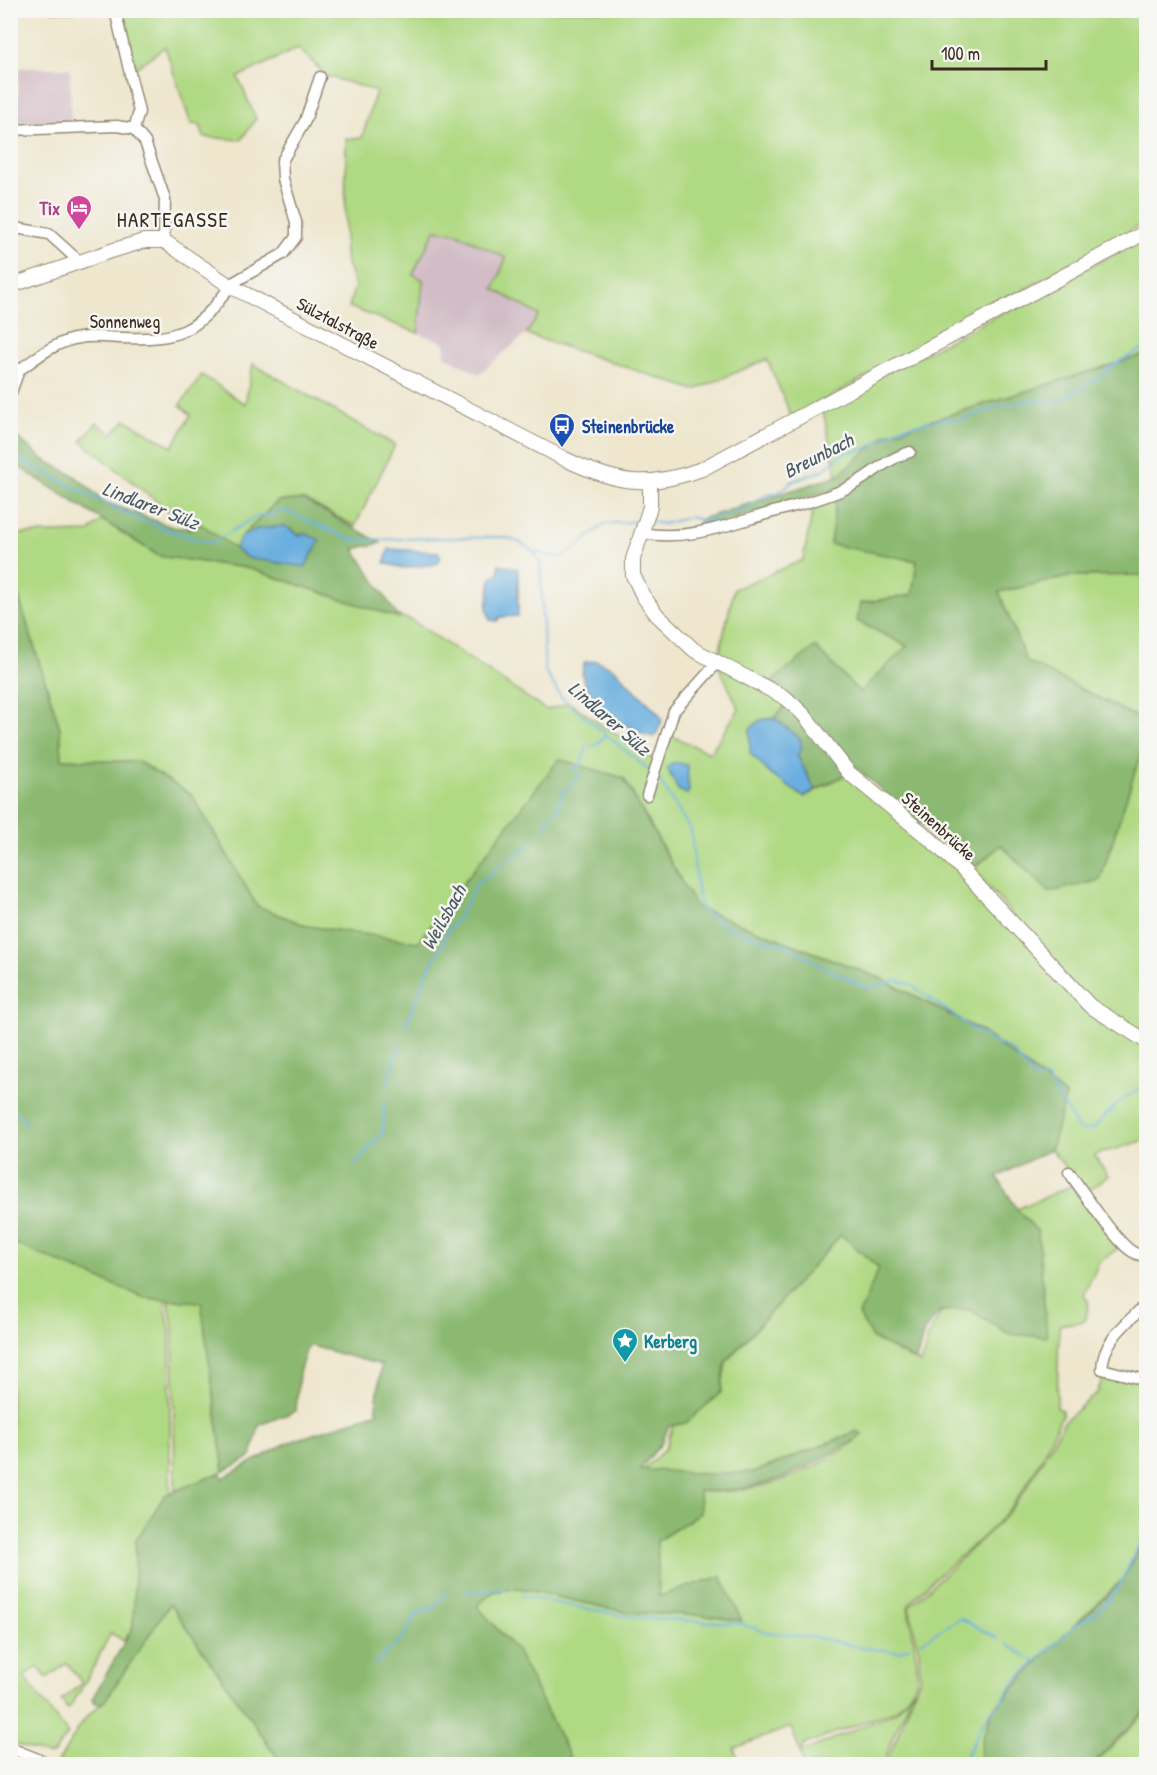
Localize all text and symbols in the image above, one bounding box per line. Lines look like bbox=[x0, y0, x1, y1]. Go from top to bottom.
scale bar bbox=[932, 33, 1046, 71]
text: 100 m bbox=[941, 41, 980, 66]
hotel icon: Tix bbox=[64, 193, 94, 231]
place label: Tix bbox=[38, 196, 60, 221]
district label: HARTEGASSE bbox=[117, 205, 229, 234]
street label: Sülztalstraße bbox=[292, 291, 384, 355]
street label: Sonnenweg bbox=[90, 309, 160, 334]
bus stop icon: Steinenbrücke bbox=[547, 411, 577, 449]
place label: Steinenbrücke bbox=[582, 414, 675, 439]
water label: Breunbach bbox=[778, 425, 859, 484]
water label: Lindlarer Sülz bbox=[99, 474, 204, 536]
water label: Lindlarer Sülz bbox=[563, 675, 658, 762]
street label: Steinenbrücke bbox=[896, 786, 982, 866]
water label: Weilsbach bbox=[414, 878, 473, 954]
place icon: Kerberg bbox=[610, 1326, 640, 1364]
place label: Kerberg bbox=[644, 1329, 697, 1355]

